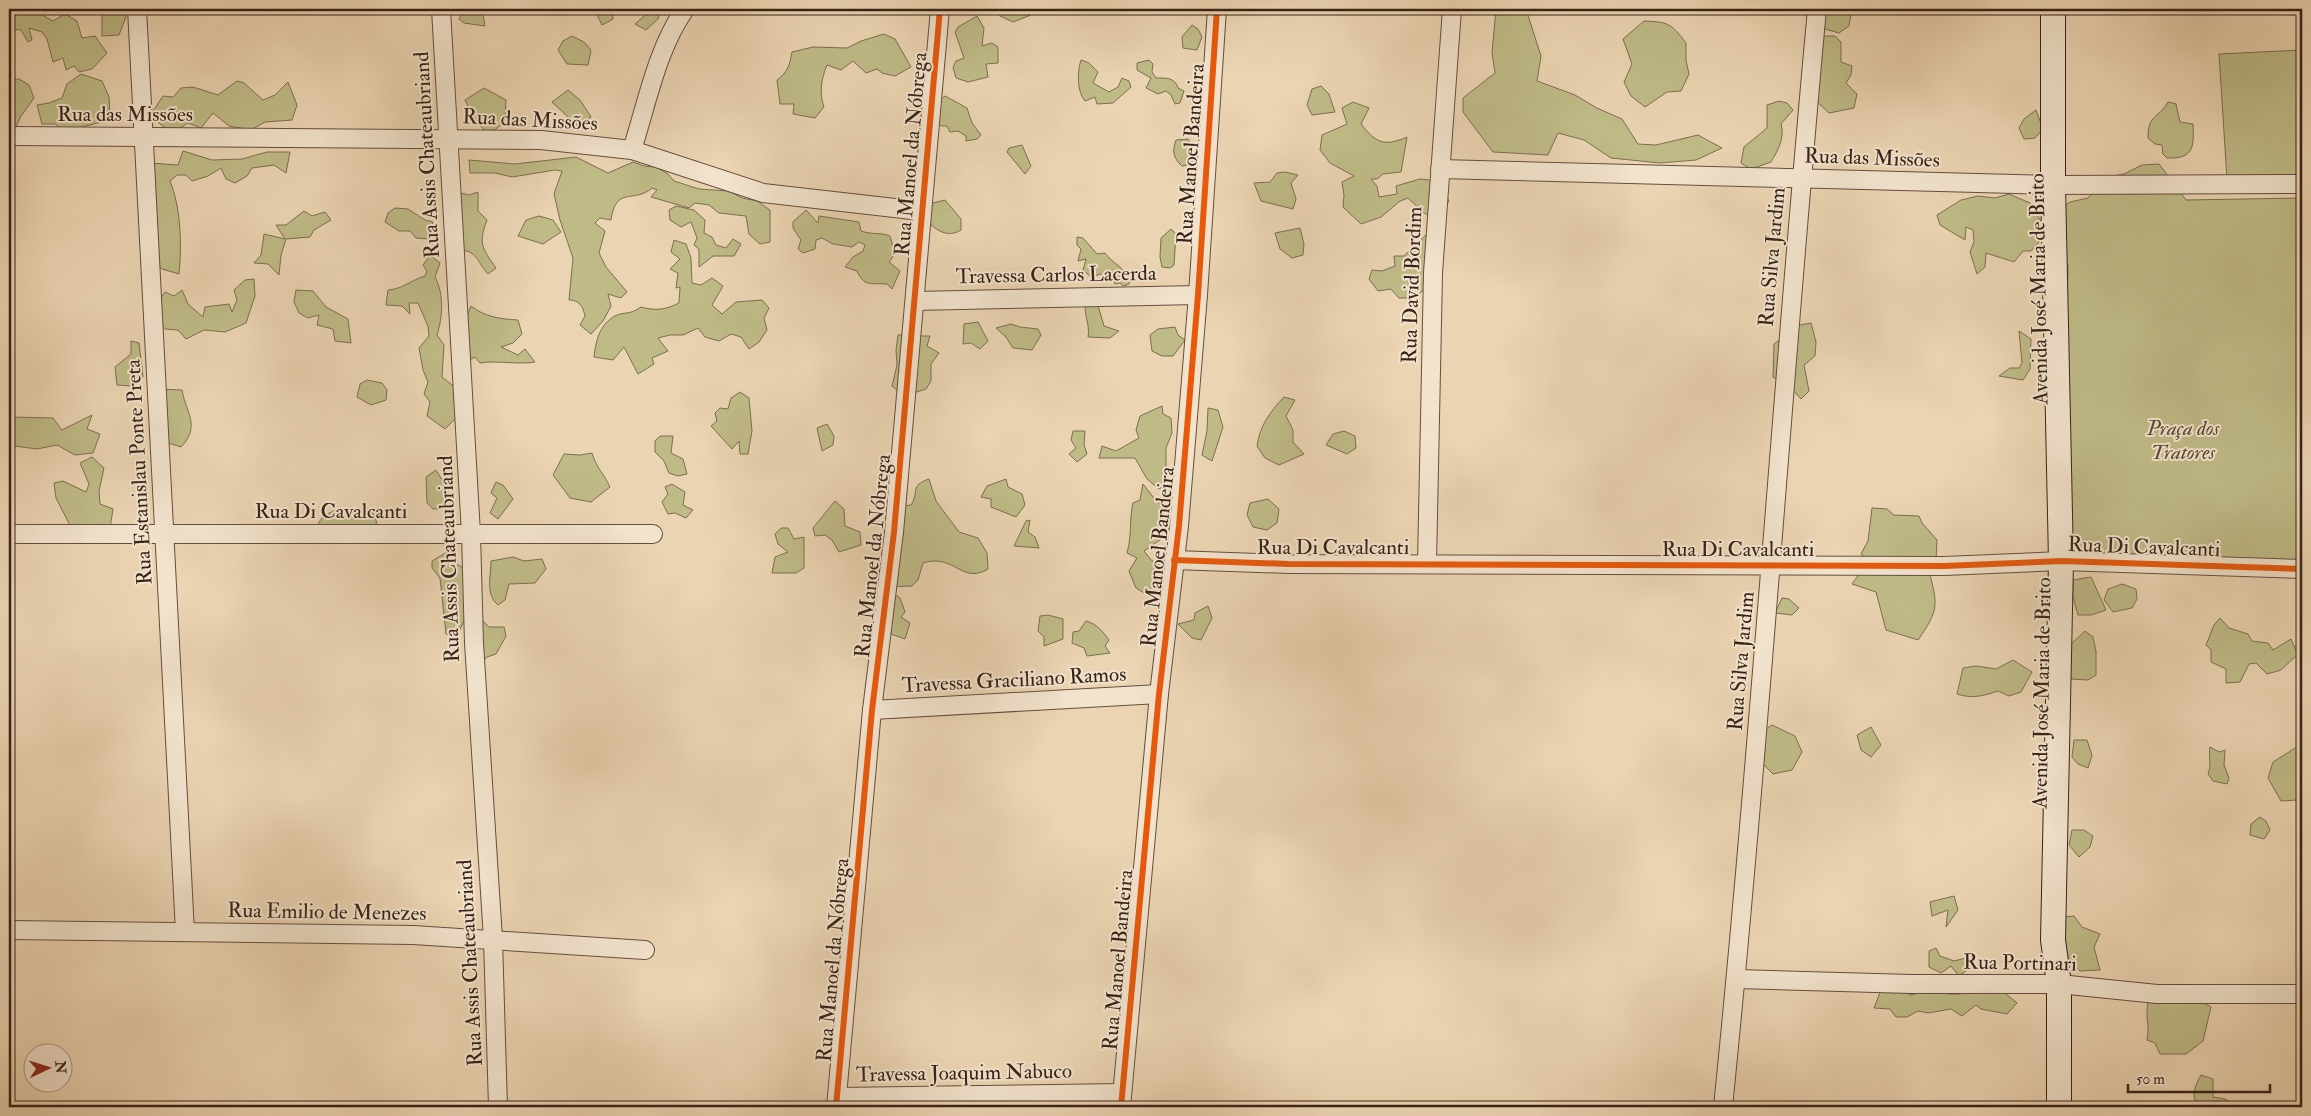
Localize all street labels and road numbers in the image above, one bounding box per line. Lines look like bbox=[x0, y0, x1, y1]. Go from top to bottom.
street label: Rua Assis Chateaubriand bbox=[408, 50, 446, 259]
street label: Rua Manoel da Nóbrega bbox=[889, 51, 933, 257]
street label: Rua Manoel Bandeira bbox=[1171, 62, 1211, 245]
street label: Rua das Missões bbox=[57, 101, 193, 128]
street label: Rua das Missões bbox=[462, 103, 598, 137]
street label: Rua das Missões bbox=[1804, 142, 1940, 174]
street label: Avenida José Maria de Brito bbox=[2023, 173, 2055, 406]
street label: Rua Silva Jardim bbox=[1752, 186, 1792, 328]
street label: Rua David Bordim bbox=[1396, 206, 1428, 364]
street label: Travessa Carlos Lacerda bbox=[955, 260, 1157, 290]
street label: Rua Estanislau Ponte Preta bbox=[120, 358, 158, 586]
street label: Rua Manoel da Nóbrega bbox=[849, 452, 897, 659]
street label: Rua Assis Chateaubriand bbox=[432, 454, 466, 663]
street label: Rua Manoel Bandeira bbox=[1135, 465, 1181, 649]
street label: Rua Di Cavalcanti bbox=[255, 498, 408, 525]
street label: Rua Di Cavalcanti bbox=[2067, 531, 2221, 563]
street label: Rua Di Cavalcanti bbox=[1257, 534, 1410, 561]
street label: Rua Di Cavalcanti bbox=[1662, 536, 1815, 563]
street label: Avenida José Maria de Brito bbox=[2026, 577, 2058, 810]
street label: Rua Silva Jardim bbox=[1721, 590, 1761, 732]
street label: Travessa Graciliano Ramos bbox=[901, 661, 1127, 699]
street label: Rua Manoel da Nóbrega bbox=[811, 857, 855, 1063]
street label: Rua Assis Chateaubriand bbox=[451, 858, 489, 1067]
street label: Rua Manoel Bandeira bbox=[1097, 868, 1139, 1052]
street label: Rua Emilio de Menezes bbox=[227, 897, 427, 927]
street label: Rua Portinari bbox=[1963, 949, 2077, 977]
street label: Travessa Joaquim Nabuco bbox=[856, 1058, 1072, 1088]

